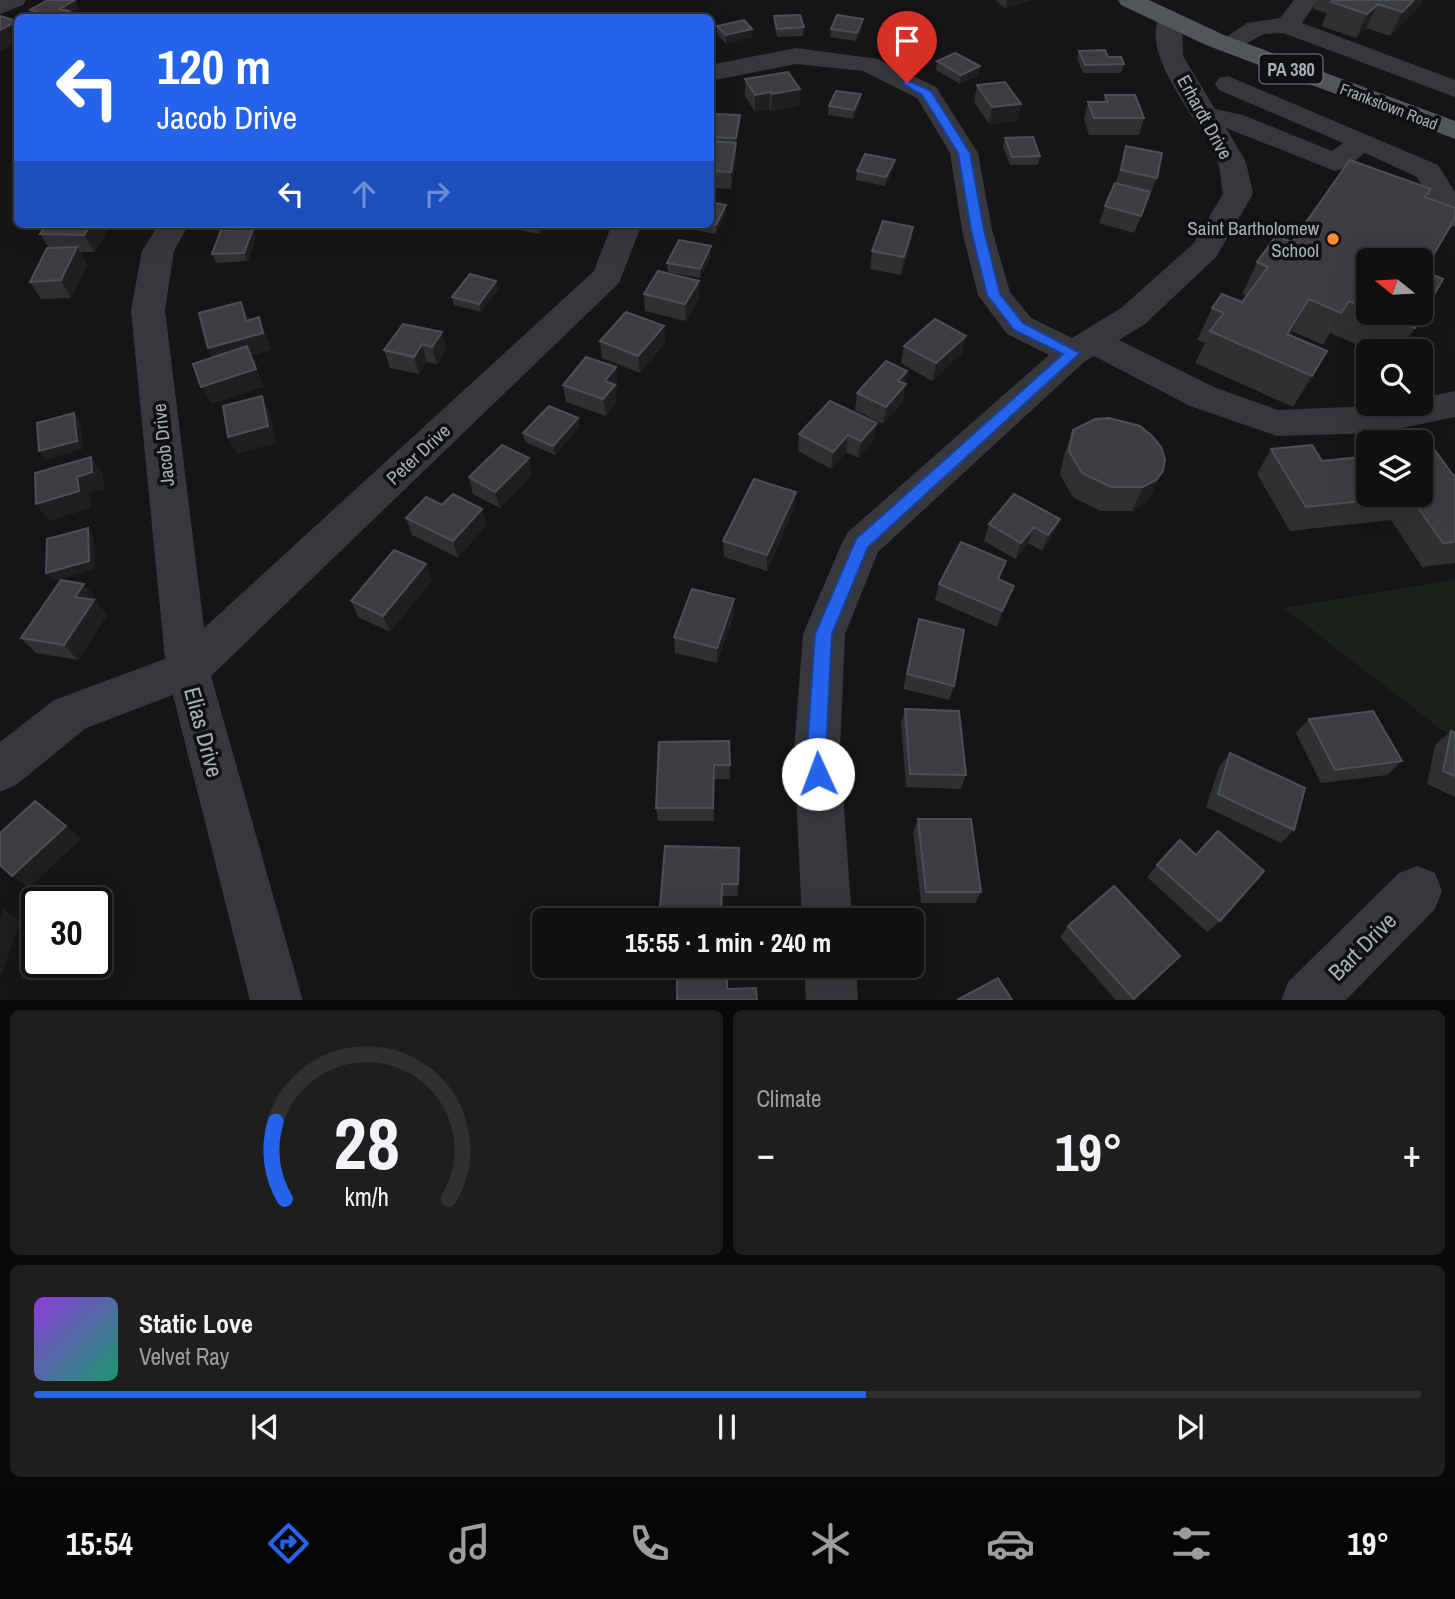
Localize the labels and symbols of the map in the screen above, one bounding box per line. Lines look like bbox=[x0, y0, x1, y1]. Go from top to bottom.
pin bbox=[877, 11, 937, 83]
road number: PA 380 bbox=[1260, 55, 1322, 84]
street label: Erhardt Drive bbox=[1171, 70, 1239, 164]
street label: Frankstown Road bbox=[1337, 77, 1441, 135]
place label: Saint Bartholomew School bbox=[1187, 215, 1320, 263]
marker: Saint Bartholomew School bbox=[1325, 231, 1341, 247]
north arrow bbox=[1356, 248, 1433, 326]
street label: Jacob Drive bbox=[146, 402, 180, 488]
street label: Peter Drive bbox=[380, 418, 456, 490]
street label: Elias Drive bbox=[177, 683, 231, 781]
position arrow bbox=[781, 737, 855, 811]
speed limit sign: 30 bbox=[21, 887, 112, 978]
street label: Bart Drive bbox=[1321, 905, 1403, 987]

